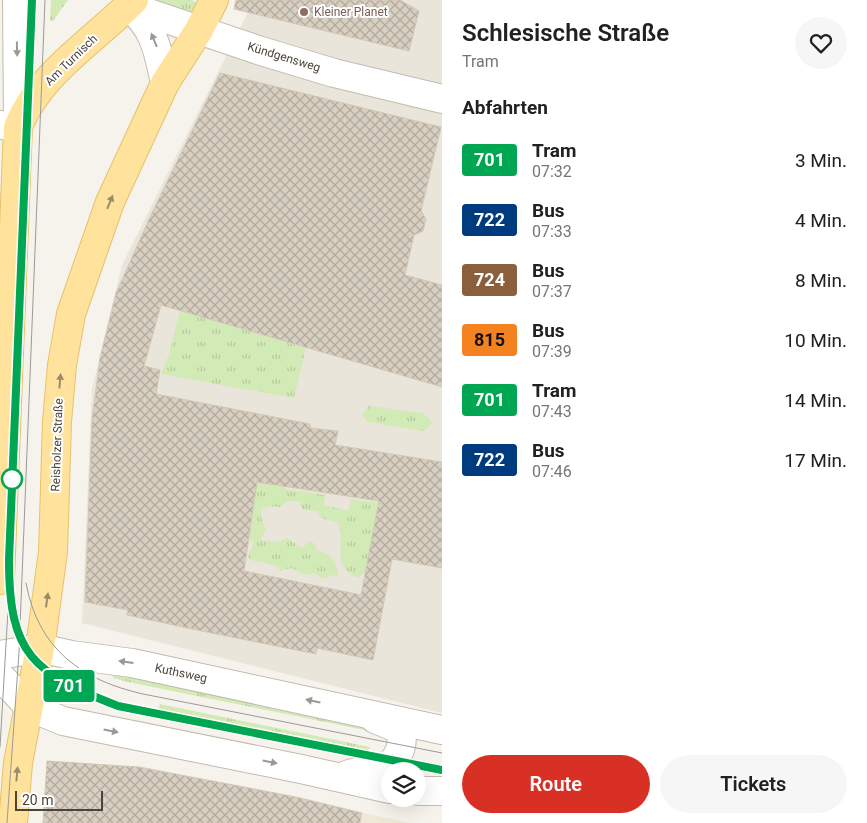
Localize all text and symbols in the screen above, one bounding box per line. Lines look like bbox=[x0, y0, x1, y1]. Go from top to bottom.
place label: Kleiner Planet bbox=[314, 5, 388, 19]
marker: Kleiner Planet bbox=[298, 6, 310, 18]
button: heart bbox=[795, 17, 847, 69]
text: Schlesische Straße bbox=[462, 19, 669, 47]
street label: Am Turnisch bbox=[42, 32, 100, 88]
one-way arrow bbox=[150, 33, 158, 48]
street label: Kündgensweg bbox=[246, 39, 322, 75]
one-way arrow bbox=[13, 41, 21, 57]
text: Tram bbox=[462, 52, 499, 71]
text: Abfahrten bbox=[462, 96, 548, 119]
text: Tram bbox=[532, 139, 576, 162]
text: 701 bbox=[474, 149, 505, 170]
text: 3 Min. bbox=[795, 149, 847, 172]
text: 07:32 bbox=[532, 162, 572, 181]
one-way arrow bbox=[107, 195, 115, 209]
text: Bus bbox=[532, 199, 565, 222]
text: 722 bbox=[474, 209, 505, 230]
text: 4 Min. bbox=[795, 209, 847, 232]
text: 07:33 bbox=[532, 222, 572, 241]
text: Bus bbox=[532, 259, 565, 282]
text: 724 bbox=[474, 269, 505, 290]
text: 8 Min. bbox=[795, 269, 847, 292]
text: 07:37 bbox=[532, 282, 572, 301]
text: Bus bbox=[532, 319, 565, 342]
text: 815 bbox=[474, 329, 505, 350]
text: 10 Min. bbox=[784, 329, 847, 352]
text: 07:39 bbox=[532, 342, 572, 361]
one-way arrow bbox=[57, 373, 65, 389]
text: Tram bbox=[532, 379, 576, 402]
text: 701 bbox=[474, 389, 505, 410]
text: 14 Min. bbox=[784, 389, 847, 412]
street label: Reisholzer Straße bbox=[48, 398, 66, 492]
text: 07:43 bbox=[532, 402, 572, 421]
text: Bus bbox=[532, 439, 565, 462]
text: 722 bbox=[474, 449, 505, 470]
text: 17 Min. bbox=[784, 449, 847, 472]
text: 07:46 bbox=[532, 462, 572, 481]
unlabelled marker bbox=[1, 468, 23, 490]
one-way arrow bbox=[43, 592, 51, 608]
one-way arrow bbox=[117, 658, 133, 666]
street label: Kuthsweg bbox=[154, 661, 208, 685]
line badge: 701 bbox=[40, 670, 98, 702]
text: 701 bbox=[54, 675, 84, 696]
one-way arrow bbox=[305, 697, 320, 705]
one-way arrow bbox=[103, 727, 119, 735]
button: Route bbox=[462, 755, 650, 813]
button: Tickets bbox=[660, 755, 847, 813]
one-way arrow bbox=[262, 759, 278, 767]
map controls bbox=[381, 762, 426, 807]
button: layers bbox=[381, 762, 426, 807]
one-way arrow bbox=[14, 766, 22, 782]
scale bar bbox=[15, 788, 102, 811]
text: 20 m bbox=[22, 792, 54, 808]

